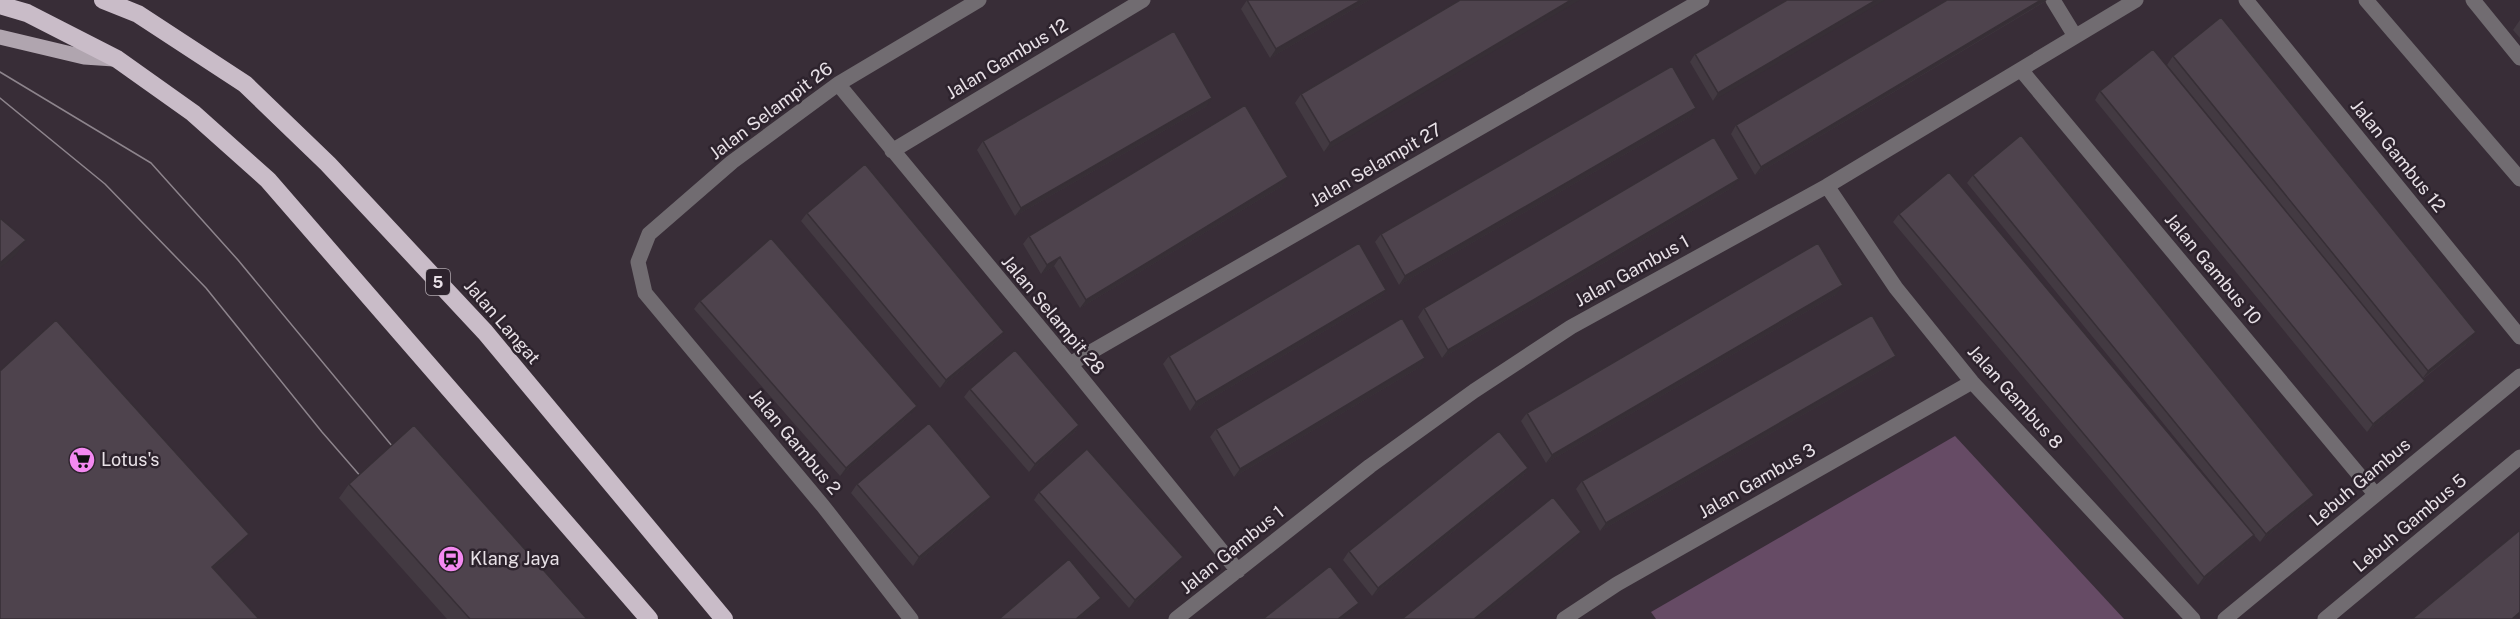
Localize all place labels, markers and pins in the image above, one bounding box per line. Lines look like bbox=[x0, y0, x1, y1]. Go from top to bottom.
supermarket icon: Lotus's bbox=[67, 445, 97, 475]
place label: Lotus's bbox=[101, 449, 159, 470]
station icon: Klang Jaya bbox=[436, 544, 466, 574]
place label: Klang Jaya bbox=[470, 548, 560, 569]

